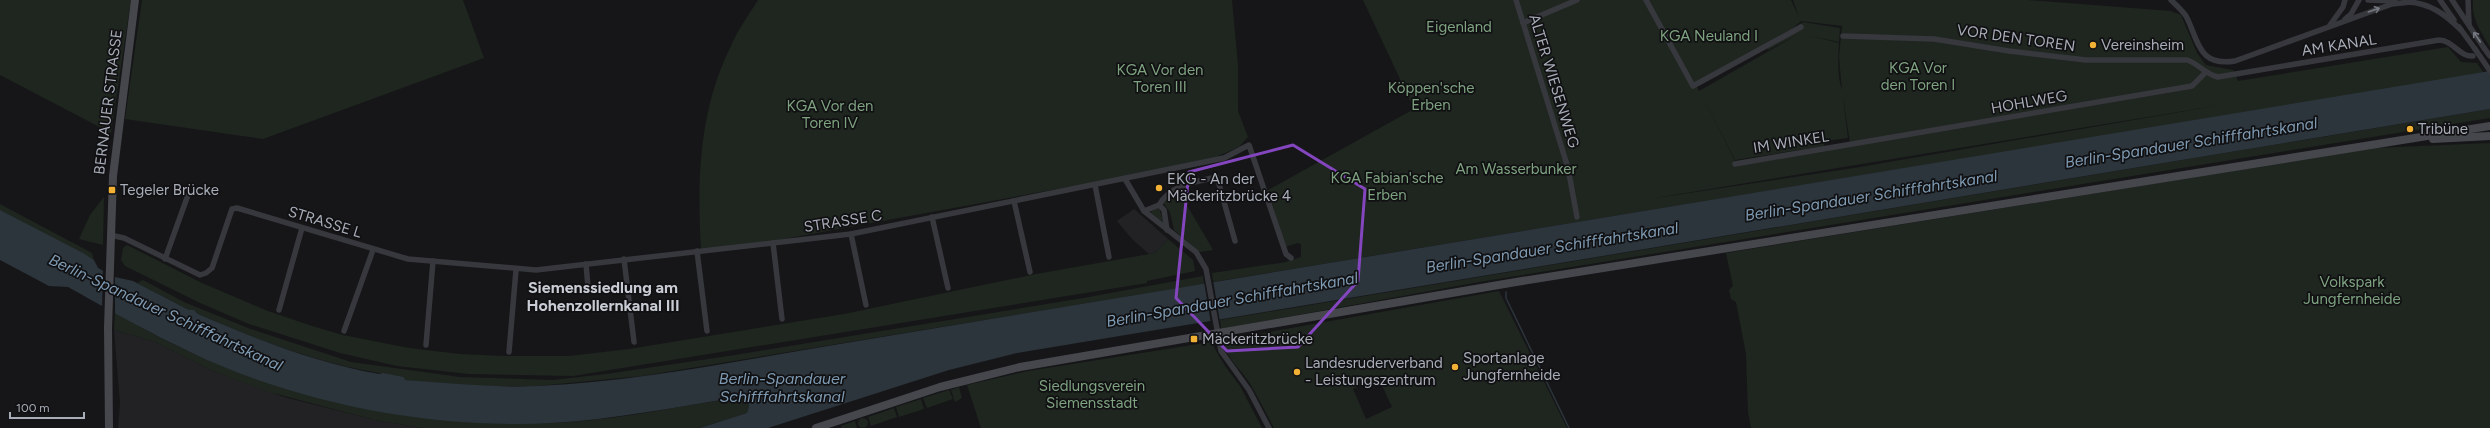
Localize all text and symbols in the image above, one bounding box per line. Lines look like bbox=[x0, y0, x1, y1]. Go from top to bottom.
one-way arrow bbox=[2368, 6, 2380, 14]
street label: ALTER WIESENWEG bbox=[1525, 12, 1583, 150]
park label: Eigenland bbox=[1426, 18, 1492, 36]
street label: VOR DEN TOREN bbox=[1956, 21, 2076, 55]
park label: KGA Neuland I bbox=[1660, 27, 1758, 45]
street label: BERNAUER STRASSE bbox=[90, 28, 126, 176]
street label: AM KANAL bbox=[2300, 30, 2378, 60]
one-way arrow bbox=[2473, 32, 2481, 43]
place label: Vereinsheim bbox=[2101, 36, 2184, 54]
marker: Vereinsheim bbox=[2088, 40, 2098, 50]
park label: KGA Vor den Toren I bbox=[1881, 59, 1955, 94]
park label: KGA Vor den Toren III bbox=[1117, 61, 1203, 96]
park label: Köppen'sche Erben bbox=[1388, 79, 1474, 114]
street label: HOHLWEG bbox=[1990, 86, 2068, 118]
park label: KGA Vor den Toren IV bbox=[787, 97, 873, 132]
water label: Berlin-Spandauer Schifffahrtskanal bbox=[2063, 113, 2319, 172]
place label: Tribüne bbox=[2418, 120, 2468, 138]
marker: Tribüne bbox=[2405, 124, 2415, 134]
street label: IM WINKEL bbox=[1752, 127, 1830, 157]
park label: Am Wasserbunker bbox=[1455, 160, 1577, 178]
water label: Berlin-Spandauer Schifffahrtskanal bbox=[1743, 166, 1999, 225]
park label: KGA Fabian'sche Erben bbox=[1331, 169, 1443, 204]
place label: EKG - An der Mäckeritzbrücke 4 bbox=[1167, 170, 1291, 205]
place label: Tegeler Brücke bbox=[120, 181, 219, 199]
marker: EKG - An der Mäckeritzbrücke 4 bbox=[1154, 183, 1164, 193]
marker: Tegeler Brücke bbox=[107, 185, 117, 195]
street label: STRASSE L bbox=[286, 202, 364, 242]
street label: STRASSE C bbox=[803, 206, 884, 236]
water label: Berlin-Spandauer Schifffahrtskanal bbox=[1424, 218, 1680, 277]
water label: Berlin-Spandauer Schifffahrtskanal bbox=[46, 250, 286, 375]
water label: Berlin-Spandauer Schifffahrtskanal bbox=[1105, 268, 1360, 331]
park label: Volkspark Jungfernheide bbox=[2303, 273, 2401, 308]
district label: Siemenssiedlung am Hohenzollernkanal III bbox=[526, 278, 680, 315]
place label: Mäckeritzbrücke bbox=[1202, 330, 1313, 348]
marker: Mäckeritzbrücke bbox=[1189, 334, 1199, 344]
place label: Sportanlage Jungfernheide bbox=[1463, 349, 1560, 384]
place label: Landesruderverband - Leistungszentrum bbox=[1305, 354, 1443, 389]
marker: Sportanlage Jungfernheide bbox=[1450, 362, 1460, 372]
marker: Landesruderverband - Leistungszentrum bbox=[1292, 367, 1302, 377]
water label: Berlin-Spandauer Schifffahrtskanal bbox=[719, 369, 846, 406]
park label: Siedlungsverein Siemensstadt bbox=[1039, 377, 1145, 412]
scale bar bbox=[10, 394, 84, 420]
text: 100 m bbox=[16, 401, 50, 415]

